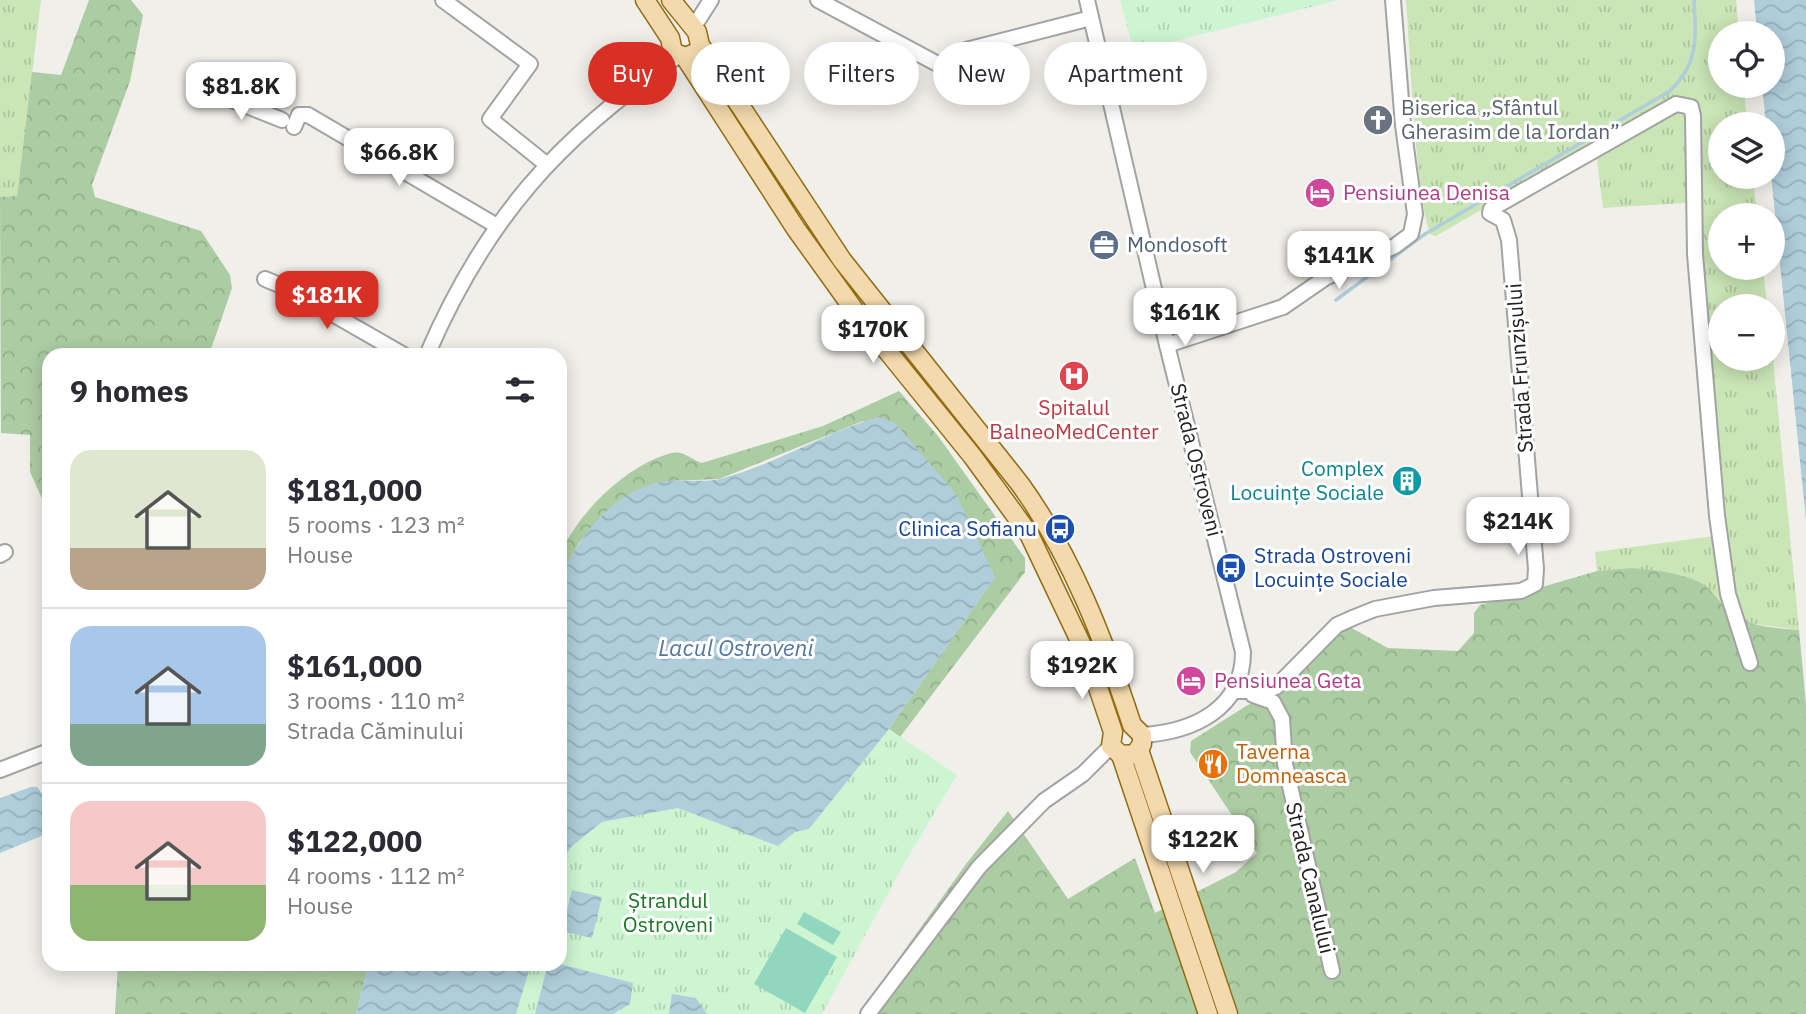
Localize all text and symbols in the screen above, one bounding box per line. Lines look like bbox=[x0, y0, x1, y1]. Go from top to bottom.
map controls bbox=[1708, 21, 1785, 371]
button: locate bbox=[1708, 21, 1785, 98]
chip: Buy bbox=[588, 42, 677, 105]
chip: Rent bbox=[691, 42, 790, 105]
chip: Filters bbox=[804, 42, 919, 105]
chip: New bbox=[933, 42, 1030, 105]
chip: Apartment bbox=[1044, 42, 1207, 105]
pin: $81.8K bbox=[184, 62, 298, 122]
text: $81.8K bbox=[202, 70, 280, 100]
place label: Biserica „Sfântul Gherasim de la Iordan” bbox=[1401, 93, 1620, 145]
church icon: Biserica „Sfântul Gherasim de la Iordan” bbox=[1361, 103, 1395, 137]
button: layers bbox=[1708, 112, 1785, 189]
pin: $66.8K bbox=[342, 128, 456, 188]
text: $66.8K bbox=[360, 136, 438, 166]
hotel icon: Pensiunea Denisa bbox=[1303, 176, 1337, 210]
place label: Pensiunea Denisa bbox=[1343, 178, 1510, 206]
button: + bbox=[1708, 203, 1785, 280]
office icon: Mondosoft bbox=[1087, 228, 1121, 262]
place label: Mondosoft bbox=[1127, 230, 1228, 258]
pin: $141K bbox=[1290, 232, 1388, 291]
text: $141K bbox=[1303, 239, 1375, 269]
pin: $181K bbox=[278, 272, 376, 331]
text: $181K bbox=[291, 279, 363, 309]
street label: Strada Frunzișului bbox=[1499, 282, 1539, 454]
pin: $161K bbox=[1136, 288, 1234, 348]
button: − bbox=[1708, 294, 1785, 371]
text: $161K bbox=[1149, 296, 1221, 326]
pin: $170K bbox=[824, 306, 922, 365]
text: $170K bbox=[837, 313, 909, 343]
hospital icon: Spitalul BalneoMedCenter bbox=[1057, 359, 1091, 393]
text: 9 homes bbox=[70, 371, 189, 410]
icon: filters bbox=[501, 371, 539, 409]
street label: Strada Ostroveni bbox=[1164, 380, 1230, 539]
place label: Spitalul BalneoMedCenter bbox=[989, 393, 1159, 445]
place label: Complex Locuințe Sociale bbox=[1230, 454, 1384, 506]
building icon: Complex Locuințe Sociale bbox=[1390, 464, 1424, 498]
text: $181,000 bbox=[287, 470, 422, 509]
icon: home bbox=[126, 478, 210, 562]
pin: $214K bbox=[1469, 498, 1567, 557]
text: $214K bbox=[1482, 505, 1554, 535]
text: 5 rooms · 123 m² bbox=[287, 509, 465, 539]
bus stop icon: Clinica Sofianu bbox=[1043, 512, 1077, 546]
place label: Clinica Sofianu bbox=[898, 514, 1037, 542]
text: House bbox=[287, 539, 353, 569]
place label: Strada Ostroveni Locuințe Sociale bbox=[1254, 541, 1411, 593]
bus stop icon: Strada Ostroveni Locuințe Sociale bbox=[1214, 551, 1248, 585]
water label: Lacul Ostroveni bbox=[658, 632, 815, 662]
pin: $192K bbox=[1033, 642, 1131, 701]
text: $161,000 bbox=[287, 646, 422, 685]
text: $192K bbox=[1046, 649, 1118, 679]
icon: home bbox=[126, 654, 210, 738]
hotel icon: Pensiunea Geta bbox=[1174, 664, 1208, 698]
place label: Pensiunea Geta bbox=[1214, 666, 1362, 694]
text: 3 rooms · 110 m² bbox=[287, 685, 465, 715]
text: Strada Căminului bbox=[287, 715, 464, 745]
place label: Taverna Domneasca bbox=[1236, 737, 1347, 789]
restaurant icon: Taverna Domneasca bbox=[1196, 747, 1230, 781]
street label: Strada Canalului bbox=[1280, 799, 1342, 956]
pin: $122K bbox=[1154, 816, 1252, 875]
text: $122,000 bbox=[287, 821, 422, 860]
text: $122K bbox=[1167, 823, 1239, 853]
icon: home bbox=[126, 829, 210, 913]
text: 4 rooms · 112 m² bbox=[287, 860, 465, 890]
park label: Ștrandul Ostroveni bbox=[623, 886, 713, 938]
text: House bbox=[287, 890, 353, 920]

